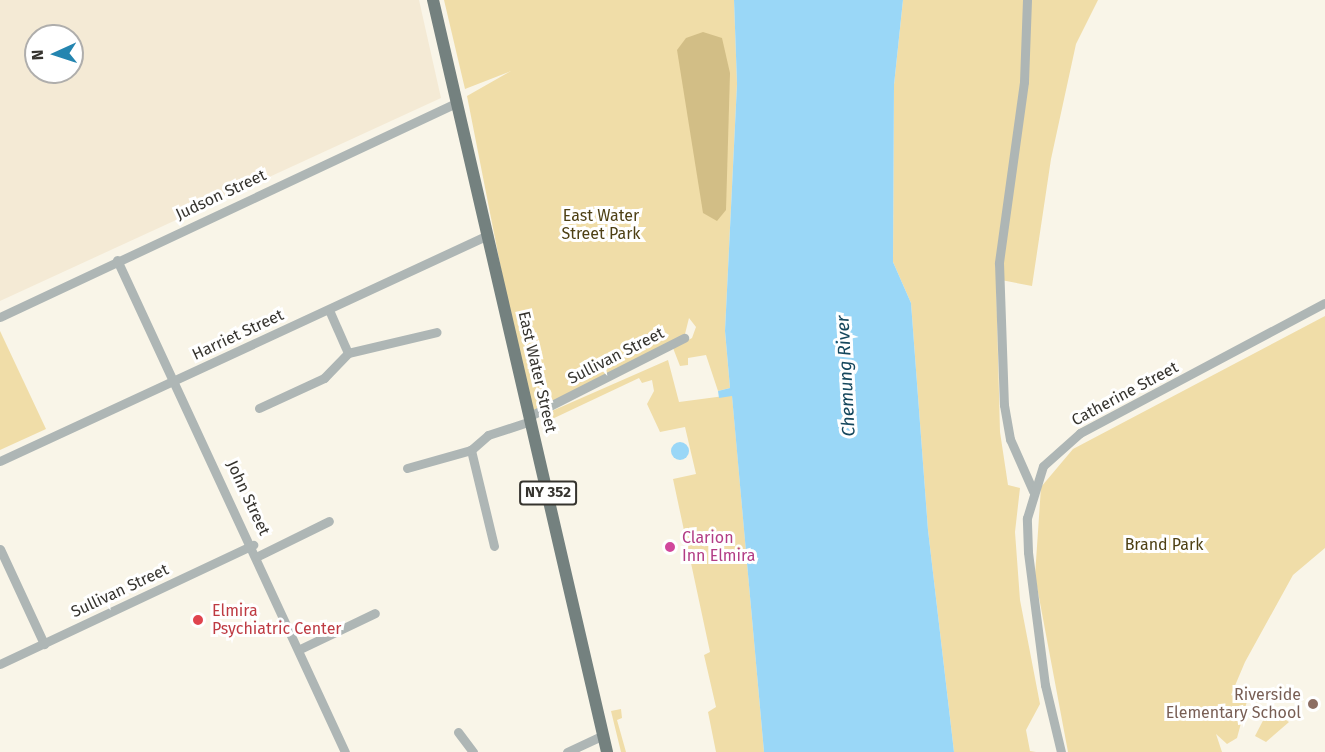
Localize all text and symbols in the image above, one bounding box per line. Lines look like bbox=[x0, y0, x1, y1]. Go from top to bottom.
north arrow bbox=[24, 24, 84, 84]
text: N bbox=[28, 49, 47, 61]
street label: Judson Street bbox=[173, 166, 269, 224]
park label: East Water Street Park bbox=[561, 206, 641, 244]
street label: Harriet Street bbox=[189, 305, 287, 365]
street label: East Water Street bbox=[514, 309, 560, 435]
water label: Chemung River bbox=[832, 315, 860, 437]
street label: Sullivan Street bbox=[565, 324, 667, 388]
street label: Catherine Street bbox=[1068, 358, 1182, 430]
street label: John Street bbox=[222, 457, 274, 539]
road number: NY 352 bbox=[518, 481, 578, 505]
place label: Clarion Inn Elmira bbox=[682, 528, 755, 566]
park label: Brand Park bbox=[1125, 535, 1203, 555]
marker: Clarion Inn Elmira bbox=[663, 540, 677, 554]
street label: Sullivan Street bbox=[68, 560, 172, 622]
place label: Elmira Psychiatric Center bbox=[212, 601, 342, 639]
marker: Elmira Psychiatric Center bbox=[189, 611, 207, 629]
place label: Riverside Elementary School bbox=[1166, 685, 1301, 723]
marker: Riverside Elementary School bbox=[1306, 697, 1320, 711]

